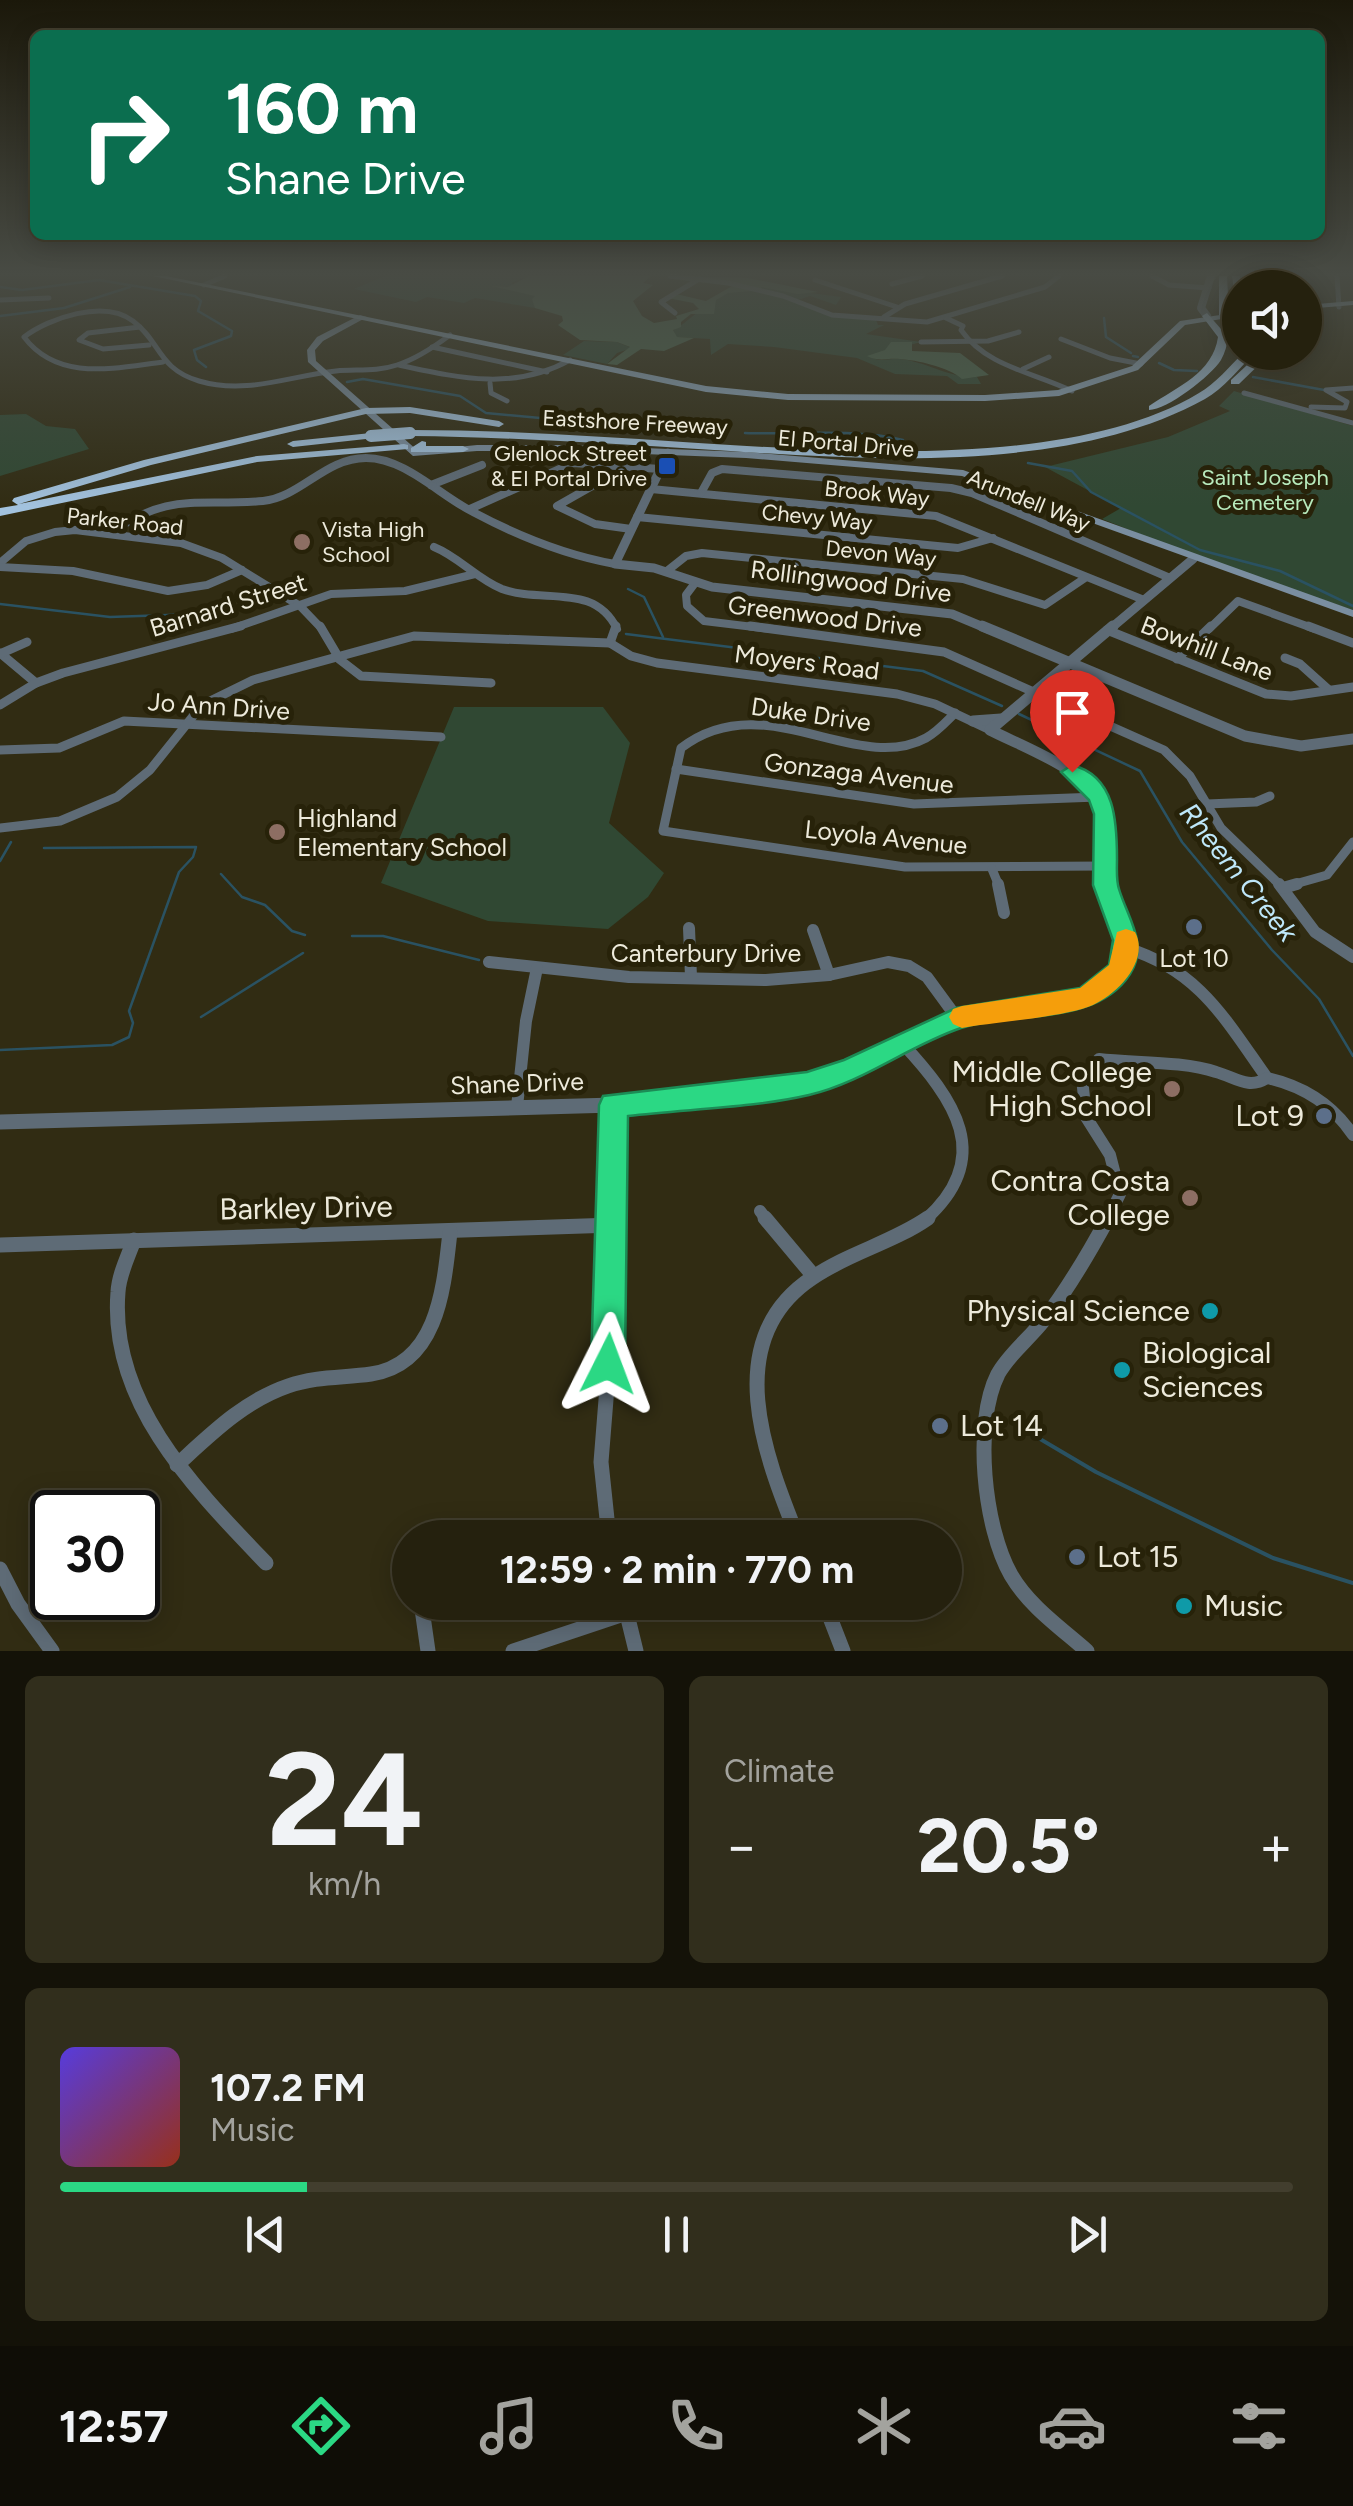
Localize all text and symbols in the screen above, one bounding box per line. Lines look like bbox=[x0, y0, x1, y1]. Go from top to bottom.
text: 160 m bbox=[225, 66, 418, 151]
icon: right bbox=[60, 70, 190, 200]
text: Shane Drive bbox=[225, 151, 466, 205]
map controls bbox=[1222, 270, 1322, 370]
button: sound bbox=[1222, 270, 1322, 370]
street label: Eastshore Freeway bbox=[542, 404, 729, 441]
street label: El Portal Drive bbox=[777, 424, 915, 463]
place label: Glenlock Street & El Portal Drive bbox=[491, 440, 647, 492]
marker: Glenlock Street & El Portal Drive bbox=[656, 455, 678, 477]
street label: Arundell Way bbox=[964, 464, 1094, 537]
park label: Saint Joseph Cemetery bbox=[1201, 464, 1329, 516]
street label: Brook Way bbox=[823, 475, 931, 512]
street label: Chevy Way bbox=[760, 498, 874, 537]
street label: Parker Road bbox=[65, 502, 185, 541]
place label: Vista High School bbox=[322, 516, 424, 568]
marker: Vista High School bbox=[291, 531, 313, 553]
street label: Devon Way bbox=[824, 534, 938, 573]
street label: Rollingwood Drive bbox=[749, 554, 953, 608]
street label: Barnard Street bbox=[146, 567, 310, 643]
street label: Greenwood Drive bbox=[726, 589, 924, 643]
street label: Bowhill Lane bbox=[1137, 609, 1277, 687]
street label: Moyers Road bbox=[733, 638, 881, 686]
pin bbox=[1030, 670, 1115, 773]
icon: arrive bbox=[1045, 685, 1100, 740]
street label: Jo Ann Drive bbox=[147, 686, 291, 726]
street label: Duke Drive bbox=[749, 691, 873, 737]
street label: Gonzaga Avenue bbox=[763, 746, 955, 800]
water label: Rheem Creek bbox=[1173, 796, 1306, 949]
place label: Highland Elementary School bbox=[297, 803, 507, 862]
street label: Loyola Avenue bbox=[803, 814, 969, 860]
marker: Highland Elementary School bbox=[266, 821, 288, 843]
marker: Lot 10 bbox=[1183, 916, 1205, 938]
street label: Canterbury Drive bbox=[611, 938, 801, 968]
place label: Lot 10 bbox=[1159, 943, 1229, 973]
place label: Middle College High School bbox=[952, 1053, 1152, 1124]
street label: Shane Drive bbox=[450, 1066, 584, 1100]
marker: Middle College High School bbox=[1161, 1078, 1183, 1100]
place label: Lot 9 bbox=[1235, 1097, 1304, 1134]
marker: Lot 9 bbox=[1313, 1105, 1335, 1127]
place label: Contra Costa College bbox=[990, 1162, 1170, 1233]
street label: Barkley Drive bbox=[219, 1187, 393, 1228]
marker: Contra Costa College bbox=[1179, 1187, 1201, 1209]
place label: Physical Science bbox=[967, 1292, 1190, 1329]
marker: Physical Science bbox=[1199, 1300, 1221, 1322]
position arrow bbox=[556, 1312, 660, 1416]
place label: Biological Sciences bbox=[1142, 1334, 1271, 1405]
marker: Biological Sciences bbox=[1111, 1359, 1133, 1381]
place label: Lot 14 bbox=[960, 1407, 1043, 1444]
marker: Lot 14 bbox=[929, 1415, 951, 1437]
speed limit sign: 30 bbox=[30, 1490, 160, 1620]
place label: Lot 15 bbox=[1097, 1538, 1178, 1575]
marker: Lot 15 bbox=[1066, 1546, 1088, 1568]
text: 12:59 · 2 min · 770 m bbox=[500, 1547, 854, 1593]
place label: Music bbox=[1204, 1587, 1283, 1624]
marker: Music bbox=[1173, 1595, 1195, 1617]
text: 24 bbox=[266, 1722, 423, 1878]
text: Climate bbox=[724, 1752, 835, 1790]
text: 20.5° bbox=[917, 1801, 1100, 1891]
text: − bbox=[724, 1813, 758, 1879]
text: + bbox=[1259, 1813, 1293, 1879]
text: km/h bbox=[308, 1865, 381, 1903]
text: 107.2 FM bbox=[210, 2065, 366, 2111]
text: Music bbox=[210, 2111, 295, 2149]
icon: previous bbox=[238, 2207, 293, 2262]
icon: pause bbox=[649, 2207, 704, 2262]
icon: next bbox=[1060, 2207, 1115, 2262]
icon: directions bbox=[286, 2391, 356, 2461]
icon: music bbox=[474, 2391, 544, 2461]
icon: phone bbox=[661, 2391, 731, 2461]
icon: climate bbox=[849, 2391, 919, 2461]
icon: car bbox=[1037, 2391, 1107, 2461]
icon: filters bbox=[1224, 2391, 1294, 2461]
text: 12:57 bbox=[59, 2399, 169, 2453]

